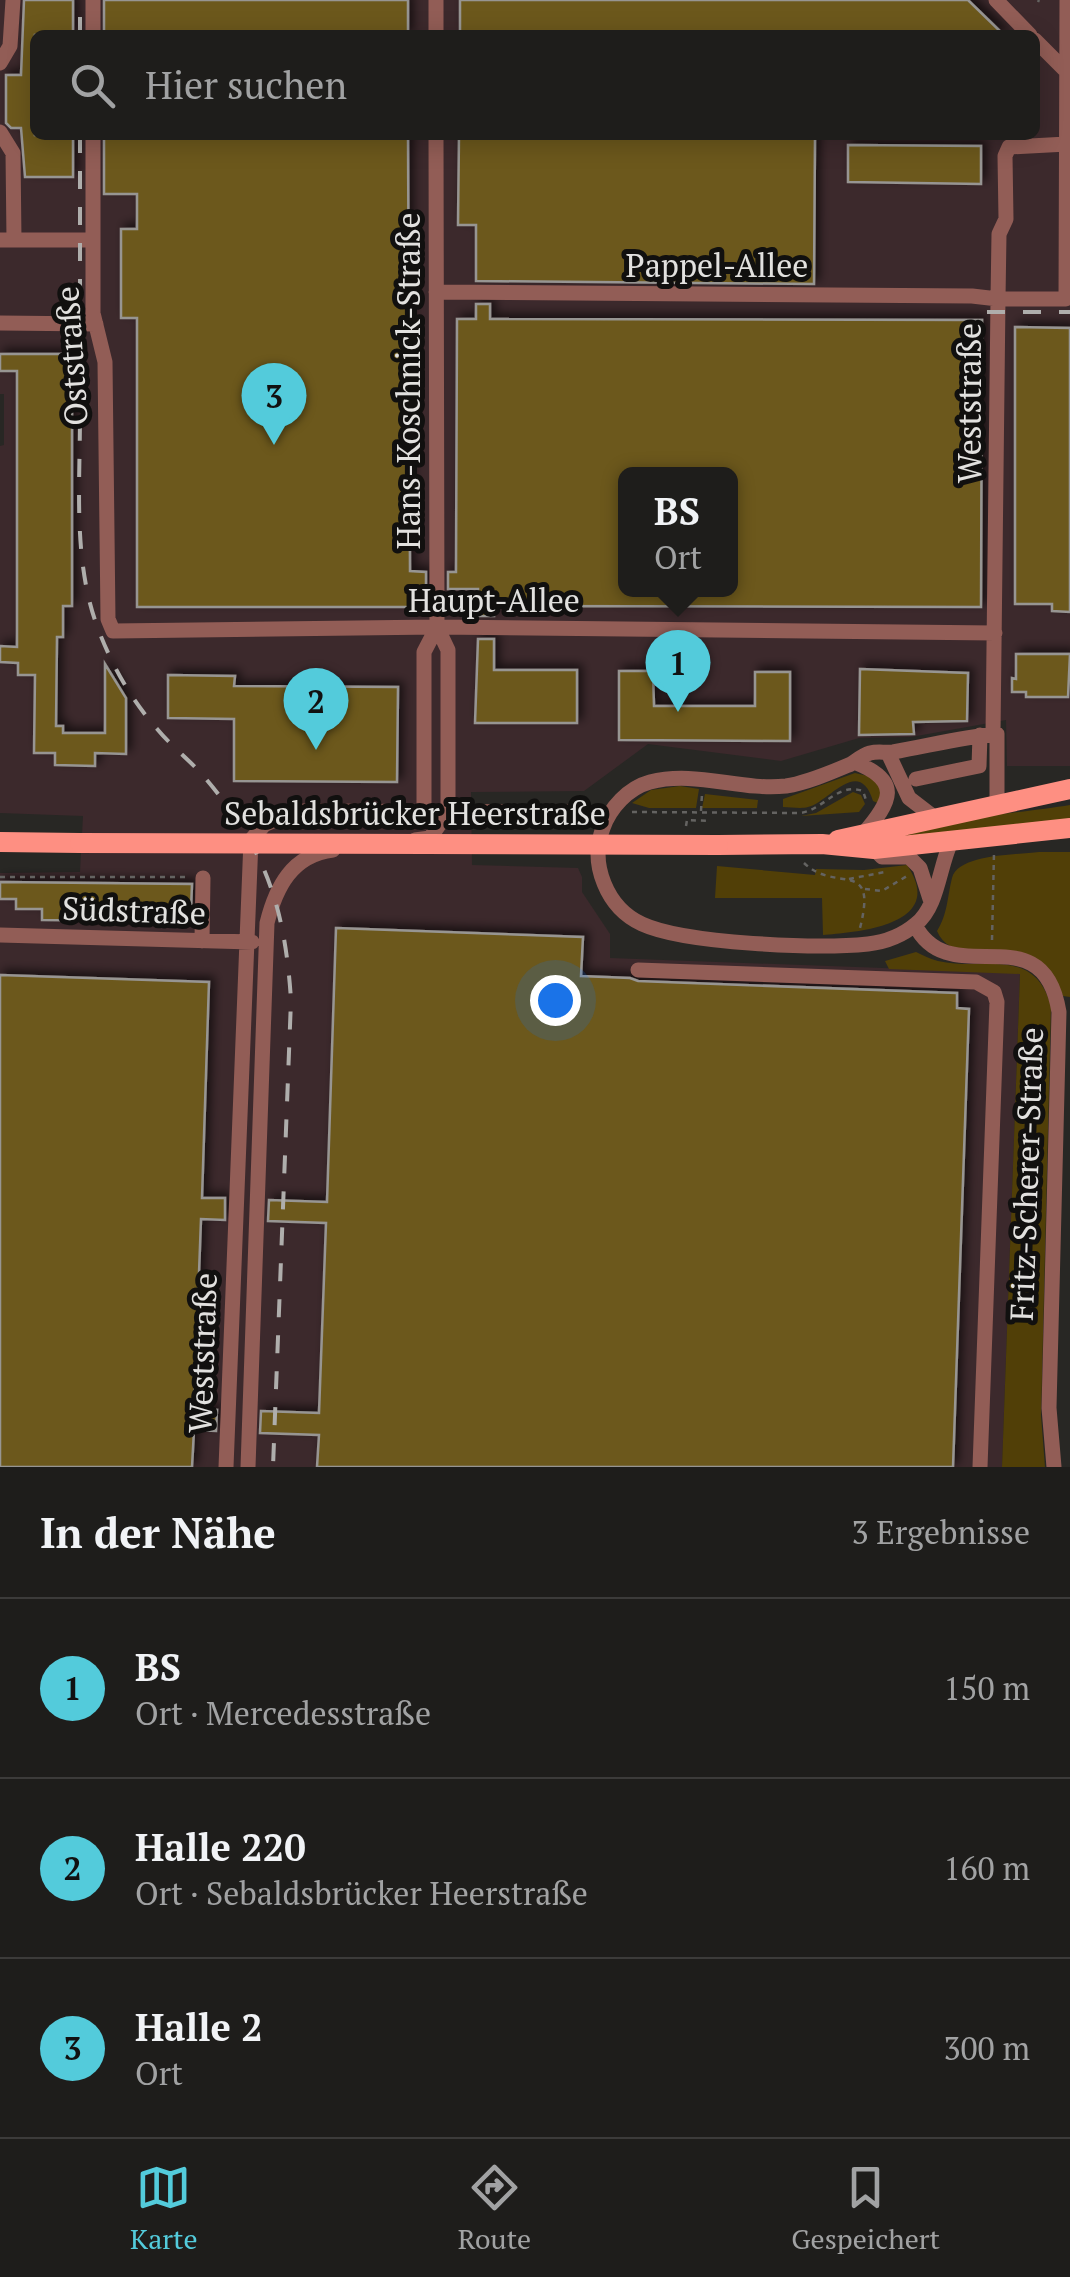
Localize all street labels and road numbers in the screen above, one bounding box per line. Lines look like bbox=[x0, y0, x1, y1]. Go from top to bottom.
street label: Hans-Koschnick-Straße bbox=[387, 213, 429, 549]
street label: Pappel-Allee bbox=[626, 244, 808, 286]
street label: Oststraße bbox=[45, 285, 97, 427]
street label: Weststraße bbox=[948, 323, 990, 483]
street label: Haupt-Allee bbox=[408, 579, 580, 621]
street label: Sebaldsbrücker Heerstraße bbox=[224, 792, 606, 834]
street label: Südstraße bbox=[61, 887, 207, 934]
street label: Fritz-Scherer-Straße bbox=[1000, 1026, 1052, 1322]
street label: Weststraße bbox=[178, 1272, 226, 1434]

